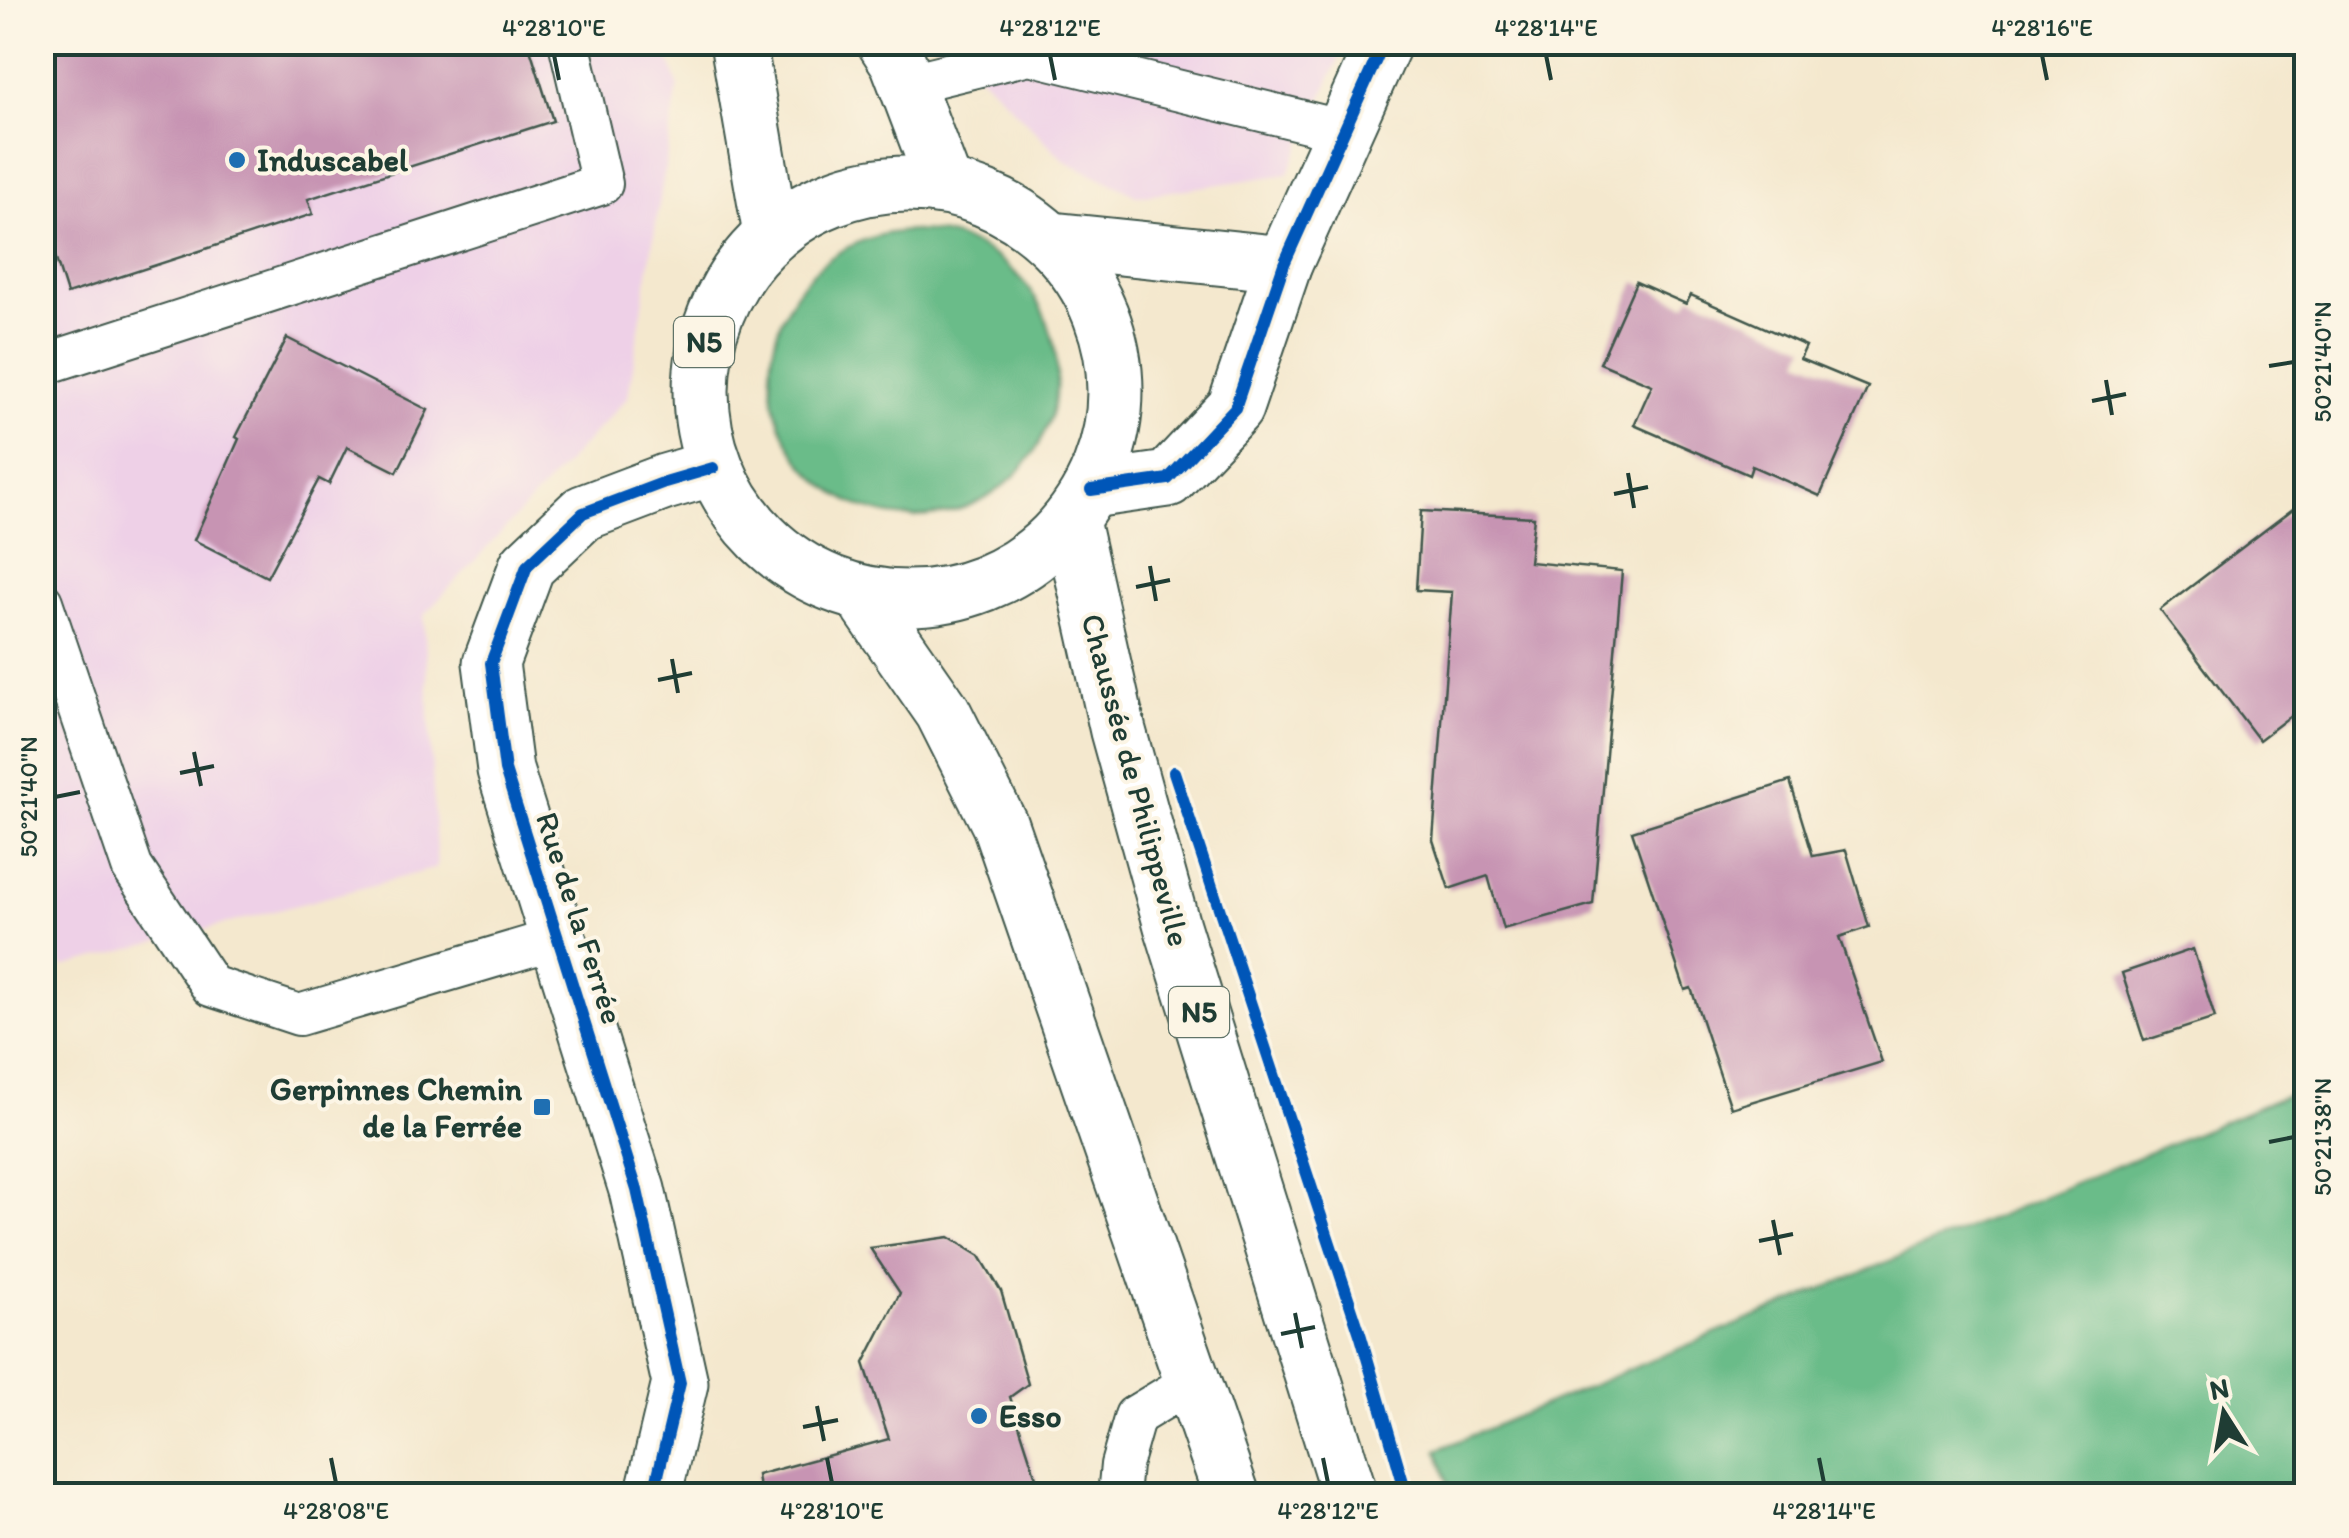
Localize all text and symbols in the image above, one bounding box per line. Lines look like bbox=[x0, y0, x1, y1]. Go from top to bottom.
text: 4°28'10"E bbox=[502, 12, 606, 42]
text: 4°28'12"E bbox=[999, 12, 1101, 42]
text: 4°28'14"E bbox=[1494, 12, 1598, 42]
text: 4°28'16"E bbox=[1991, 12, 2093, 42]
place label: Induscabel bbox=[257, 141, 409, 179]
marker: Induscabel bbox=[226, 149, 248, 171]
text: 50°21'40"N bbox=[2307, 301, 2337, 423]
road number: N5 bbox=[674, 317, 734, 367]
street label: Chaussée de Philippeville bbox=[1073, 609, 1199, 951]
text: 50°21'40"N bbox=[13, 736, 43, 858]
street label: Rue de la Ferrée bbox=[528, 807, 632, 1029]
road number: N5 bbox=[1169, 987, 1229, 1037]
place label: Gerpinnes Chemin de la Ferrée bbox=[270, 1070, 523, 1145]
text: 50°21'38"N bbox=[2307, 1078, 2337, 1196]
marker: Gerpinnes Chemin de la Ferrée bbox=[531, 1096, 553, 1118]
north arrow bbox=[2174, 1363, 2274, 1463]
text: N bbox=[2207, 1370, 2232, 1407]
place label: Esso bbox=[999, 1397, 1062, 1435]
marker: Esso bbox=[968, 1405, 990, 1427]
text: 4°28'08"E bbox=[283, 1495, 389, 1525]
text: 4°28'10"E bbox=[780, 1495, 884, 1525]
text: 4°28'12"E bbox=[1277, 1495, 1379, 1525]
text: 4°28'14"E bbox=[1772, 1495, 1876, 1525]

